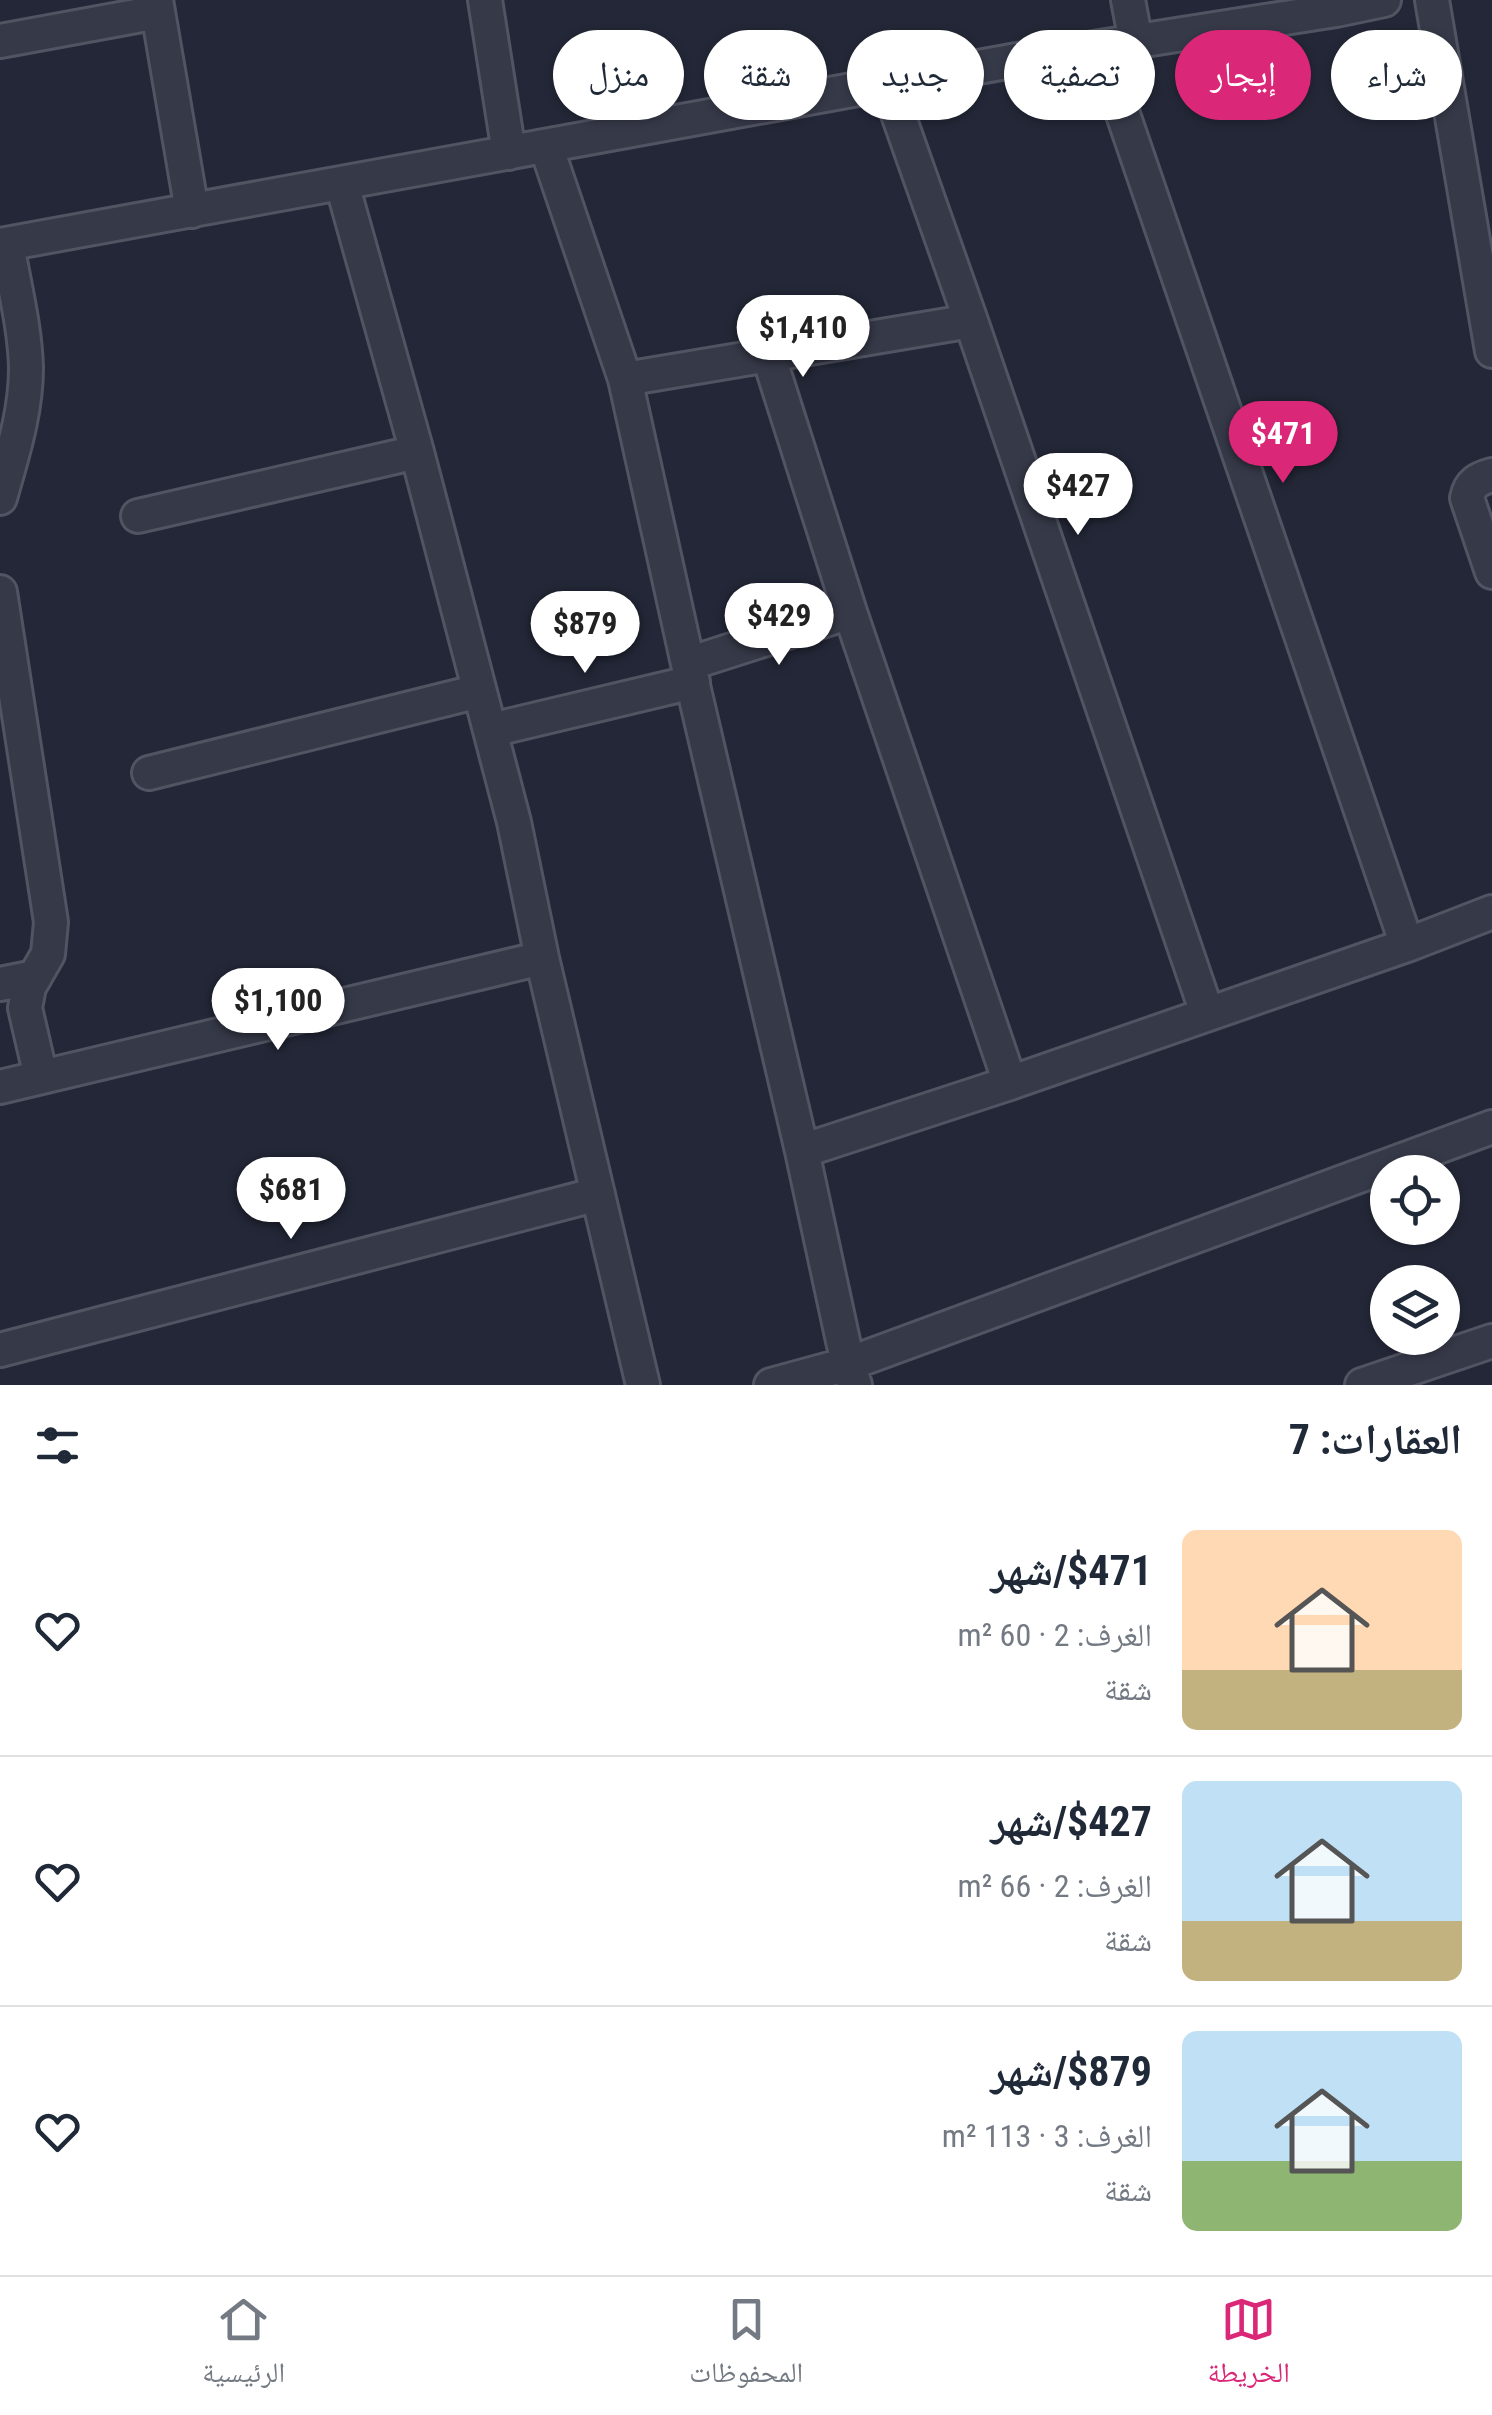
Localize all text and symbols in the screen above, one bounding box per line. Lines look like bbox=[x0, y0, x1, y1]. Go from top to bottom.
chip: منزل bbox=[553, 30, 684, 120]
chip: شقة bbox=[704, 30, 827, 120]
chip: جديد bbox=[847, 30, 984, 120]
chip: تصفية bbox=[1004, 30, 1155, 120]
chip: إيجار bbox=[1175, 30, 1311, 120]
chip: شراء bbox=[1331, 30, 1462, 120]
pin: $1,410 bbox=[722, 295, 884, 380]
text: $1,410 bbox=[759, 308, 847, 346]
pin: $471 bbox=[1224, 401, 1342, 486]
text: $471 bbox=[1251, 414, 1315, 452]
pin: $427 bbox=[1019, 453, 1137, 538]
text: $427 bbox=[1046, 466, 1110, 504]
pin: $429 bbox=[720, 583, 838, 668]
pin: $879 bbox=[526, 591, 644, 676]
text: $429 bbox=[747, 596, 811, 634]
text: $879 bbox=[553, 604, 617, 642]
pin: $1,100 bbox=[197, 968, 359, 1053]
text: $1,100 bbox=[234, 981, 322, 1019]
map controls bbox=[1370, 1155, 1460, 1355]
button: locate bbox=[1370, 1155, 1460, 1245]
pin: $681 bbox=[232, 1157, 350, 1242]
text: $681 bbox=[259, 1170, 323, 1208]
button: layers bbox=[1370, 1265, 1460, 1355]
text: العقارات: 7 bbox=[1289, 1415, 1462, 1464]
icon: filters bbox=[30, 1418, 85, 1473]
text: $471/شهر bbox=[990, 1546, 1152, 1595]
icon: home bbox=[1262, 1570, 1382, 1690]
icon: heart bbox=[30, 1603, 85, 1658]
text: الغرف: 2 · 60 m² bbox=[958, 1616, 1152, 1654]
text: شقة bbox=[1104, 1670, 1152, 1708]
text: $427/شهر bbox=[990, 1797, 1152, 1846]
icon: home bbox=[1262, 1821, 1382, 1941]
icon: heart bbox=[30, 1854, 85, 1909]
text: الغرف: 2 · 66 m² bbox=[958, 1867, 1152, 1905]
text: شقة bbox=[1104, 1921, 1152, 1959]
text: $879/شهر bbox=[990, 2047, 1152, 2096]
icon: home bbox=[1262, 2071, 1382, 2191]
icon: heart bbox=[30, 2104, 85, 2159]
text: الغرف: 3 · 113 m² bbox=[942, 2117, 1152, 2155]
text: شقة bbox=[1104, 2171, 1152, 2209]
tab: الرئيسية bbox=[202, 2292, 285, 2400]
tab: المحفوظات bbox=[689, 2292, 803, 2400]
tab: الخريطة bbox=[1207, 2292, 1290, 2400]

